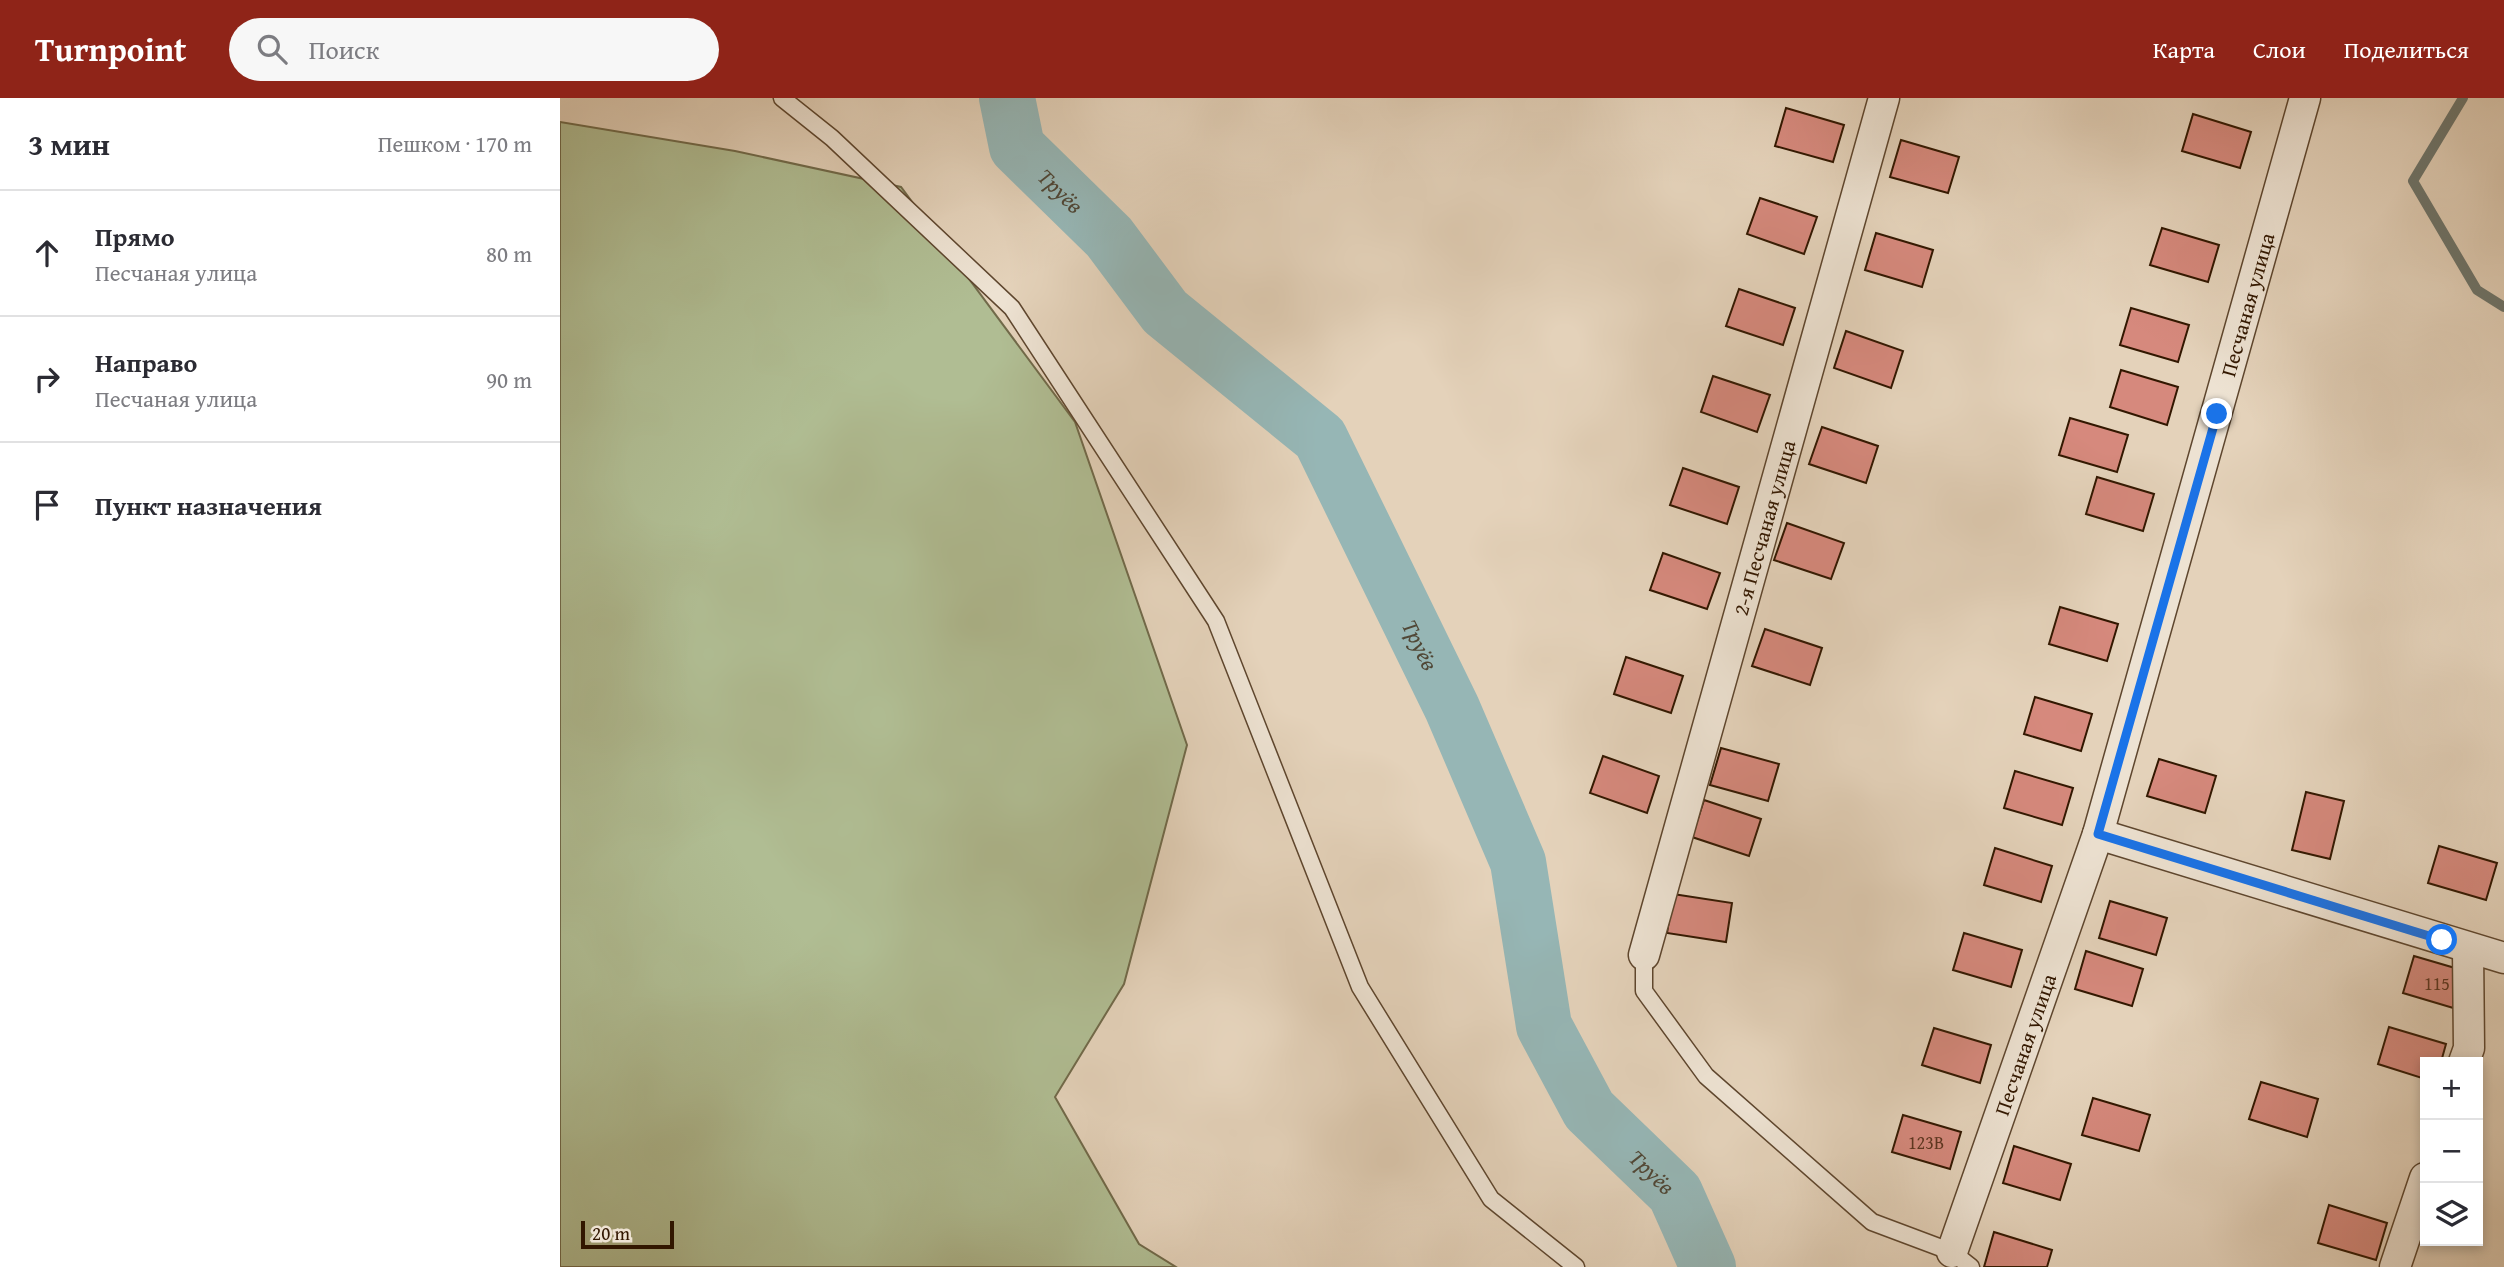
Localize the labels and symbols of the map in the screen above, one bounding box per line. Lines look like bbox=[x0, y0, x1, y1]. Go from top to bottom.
water label: Труёв bbox=[1031, 160, 1092, 221]
street label: Песчаная улица bbox=[2212, 229, 2282, 380]
route end bbox=[2201, 398, 2232, 429]
street label: 2-я Песчаная улица bbox=[1724, 436, 1803, 619]
water label: Труёв bbox=[1395, 613, 1447, 676]
route start bbox=[2426, 924, 2457, 955]
street label: Песчаная улица bbox=[1985, 969, 2064, 1119]
house number: 115 bbox=[2424, 970, 2450, 997]
house number: 123В bbox=[1908, 1129, 1944, 1156]
water label: Труёв bbox=[1622, 1141, 1683, 1202]
scale bar bbox=[581, 1218, 674, 1250]

